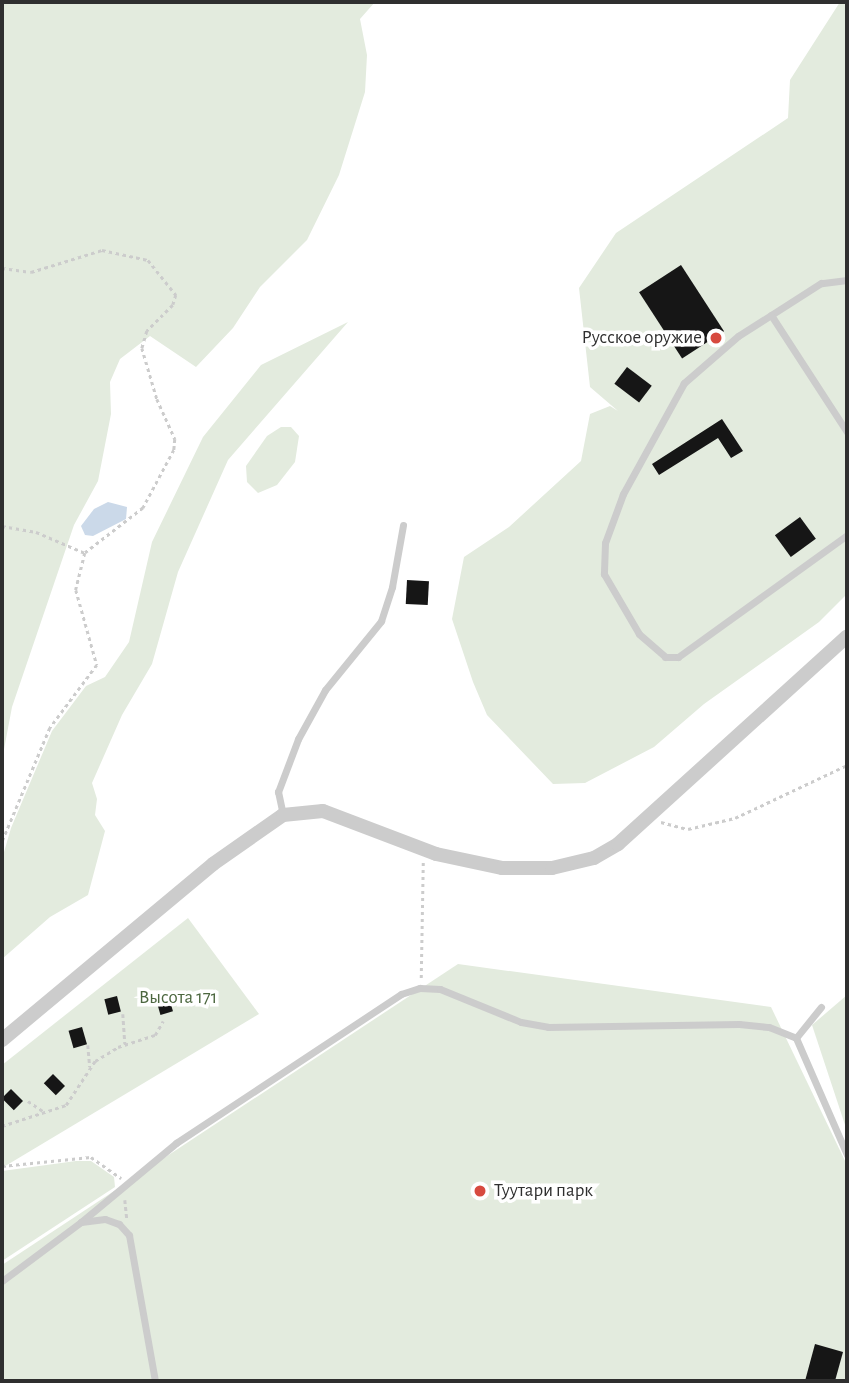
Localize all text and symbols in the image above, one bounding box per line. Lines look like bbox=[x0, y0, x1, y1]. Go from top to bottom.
place label: Русское оружие bbox=[582, 327, 702, 349]
marker: Русское оружие bbox=[708, 330, 724, 346]
park label: Высота 171 bbox=[139, 987, 217, 1009]
place label: Туутари парк bbox=[494, 1180, 593, 1202]
marker: Туутари парк bbox=[472, 1183, 488, 1199]

